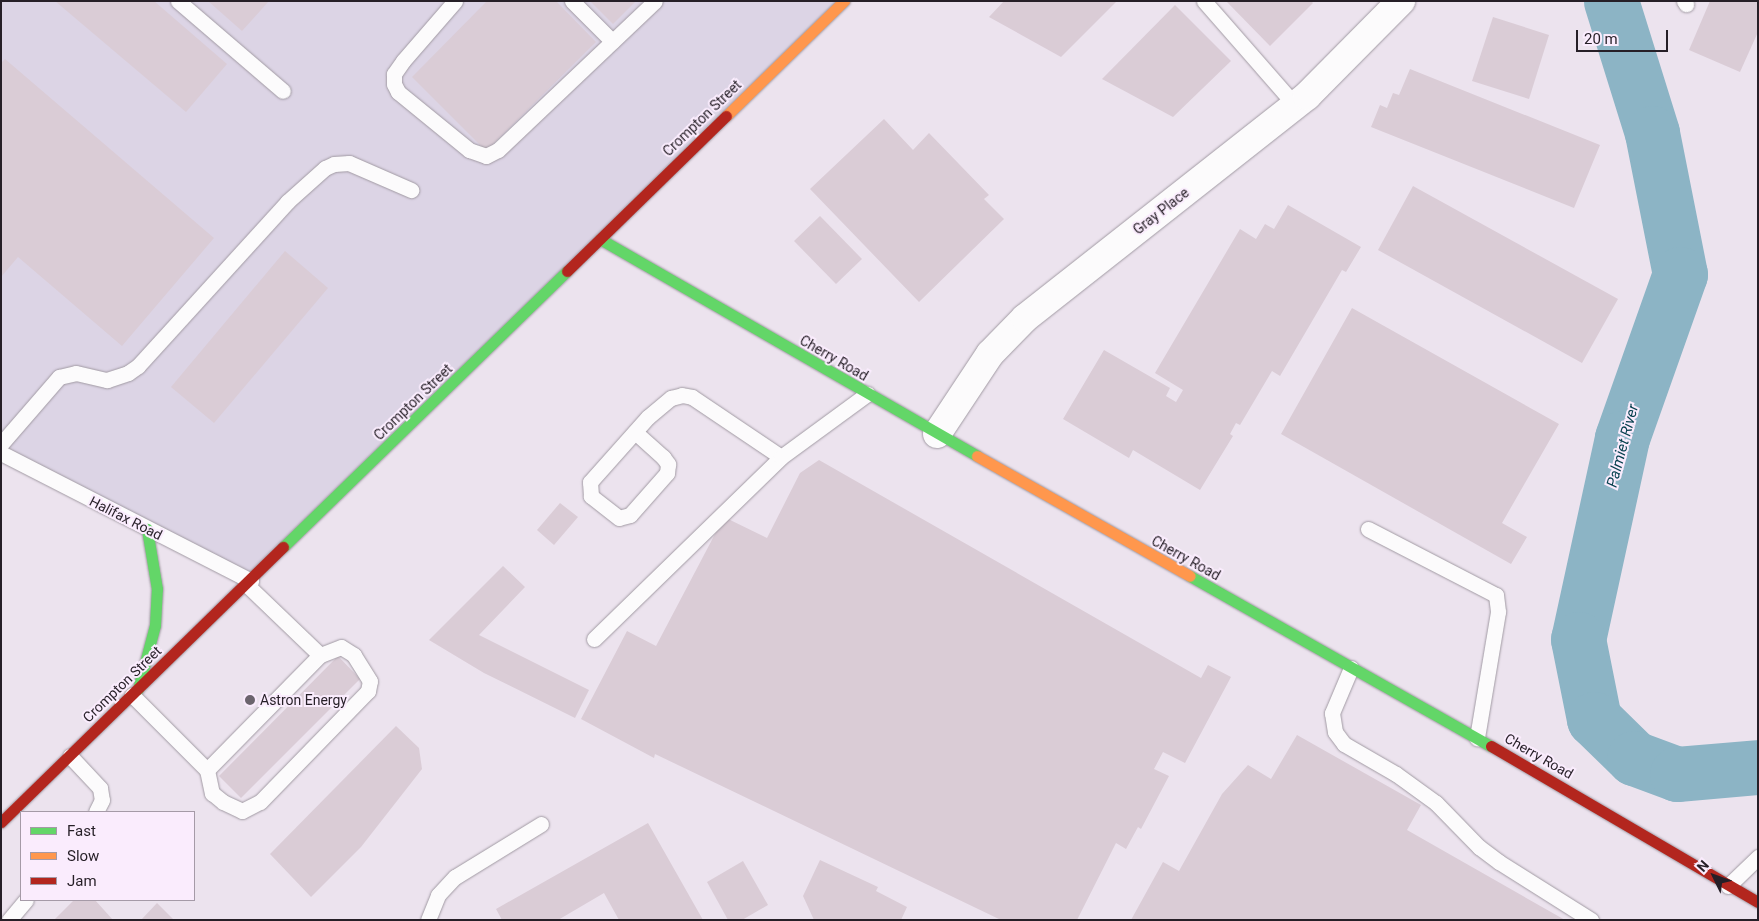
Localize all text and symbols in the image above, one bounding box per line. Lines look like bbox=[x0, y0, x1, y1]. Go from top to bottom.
scale bar bbox=[1579, 20, 1672, 52]
text: 20 m bbox=[1584, 30, 1618, 48]
street label: Crompton Street bbox=[659, 76, 745, 160]
street label: Gray Place bbox=[1130, 184, 1192, 238]
street label: Cherry Road bbox=[797, 332, 871, 384]
street label: Crompton Street bbox=[370, 360, 456, 444]
water label: Palmiet River bbox=[1603, 403, 1643, 489]
street label: Halifax Road bbox=[87, 492, 165, 544]
street label: Cherry Road bbox=[1149, 532, 1223, 584]
street label: Crompton Street bbox=[79, 642, 165, 726]
place label: Astron Energy bbox=[260, 692, 347, 708]
marker: Astron Energy bbox=[244, 694, 256, 706]
street label: Cherry Road bbox=[1502, 730, 1576, 782]
legend bbox=[20, 811, 195, 901]
text: Fast bbox=[67, 822, 96, 840]
text: Slow bbox=[67, 847, 99, 865]
north arrow bbox=[1689, 851, 1739, 901]
text: N bbox=[1694, 857, 1712, 875]
text: Jam bbox=[67, 872, 97, 890]

